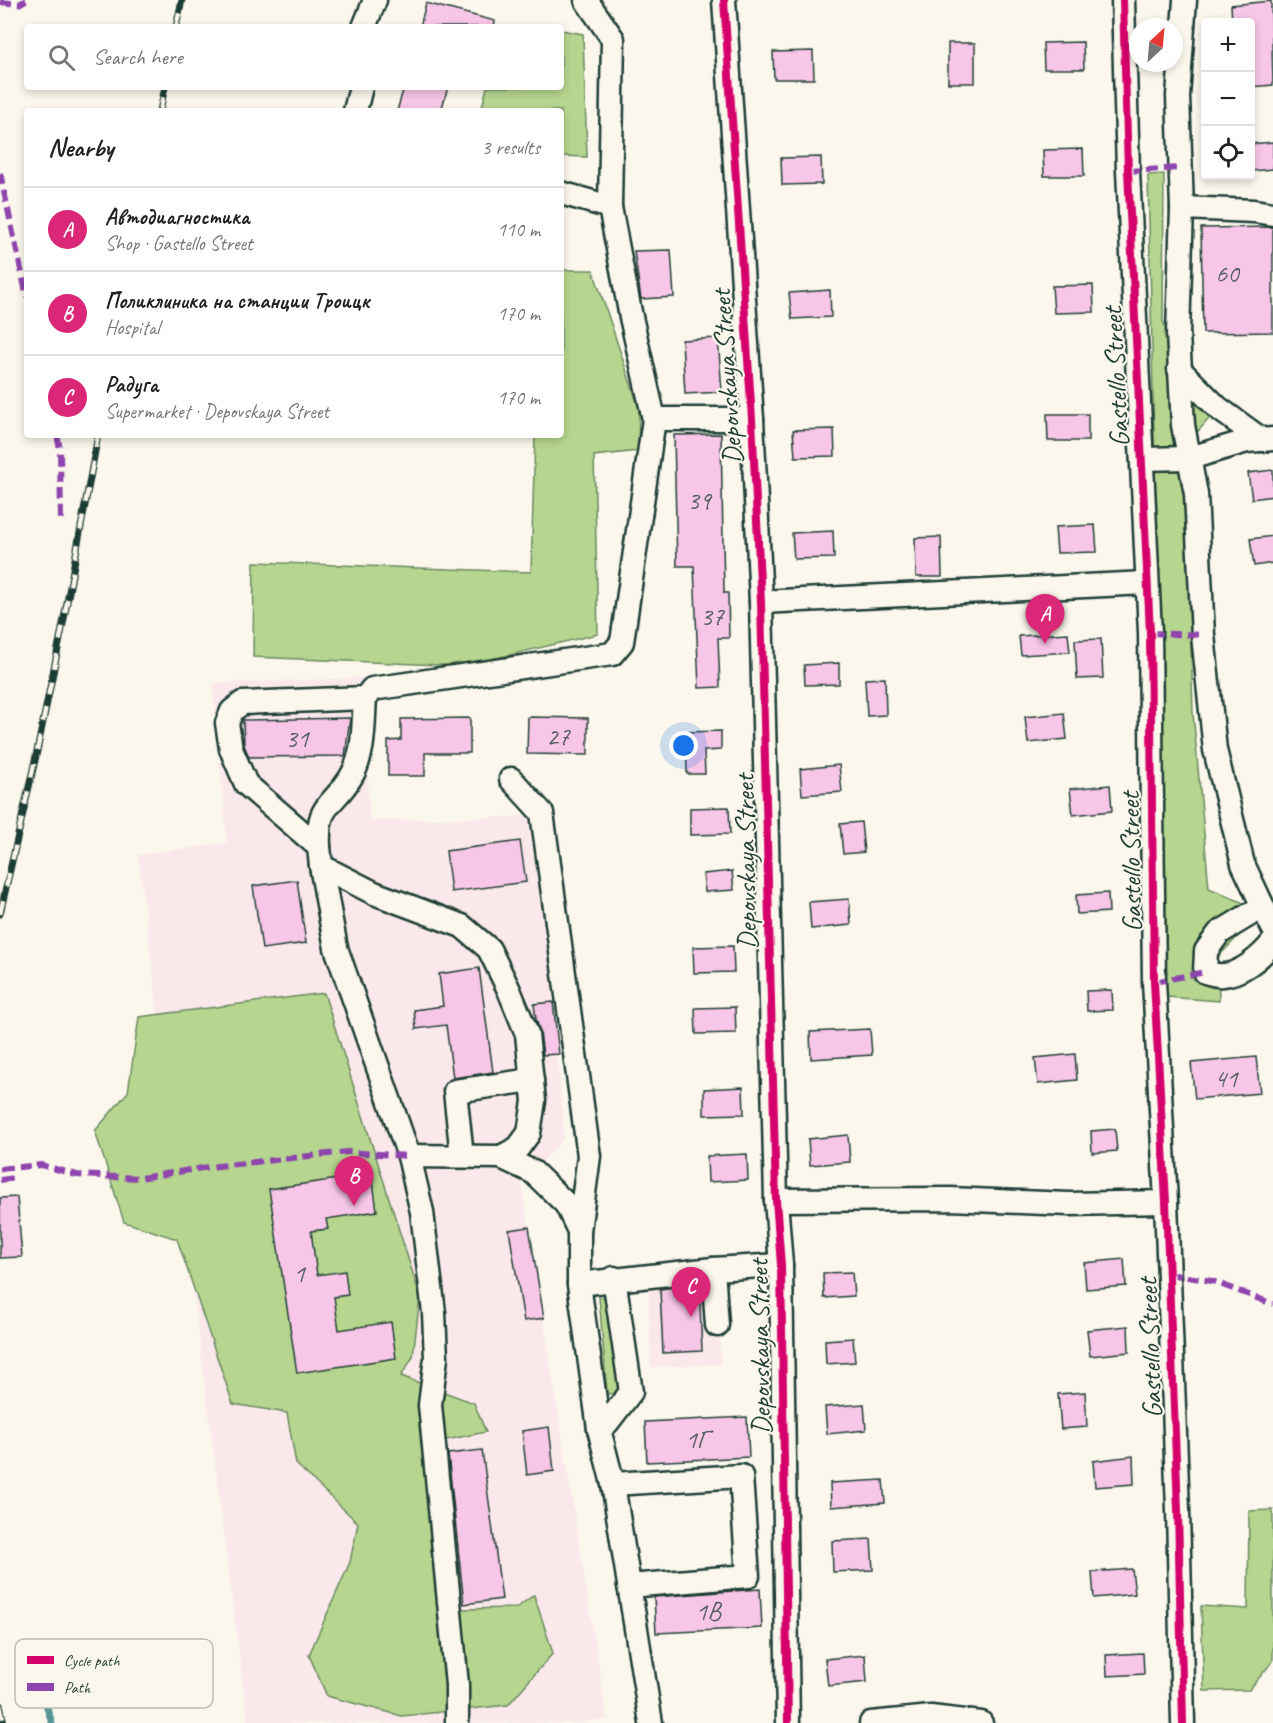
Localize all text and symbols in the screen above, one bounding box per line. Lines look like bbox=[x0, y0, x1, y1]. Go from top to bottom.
north arrow bbox=[1129, 18, 1183, 72]
map controls bbox=[1201, 18, 1255, 180]
button: + bbox=[1201, 18, 1255, 72]
search box bbox=[24, 24, 564, 90]
icon: search bbox=[45, 41, 78, 74]
text: Search here bbox=[93, 43, 183, 71]
button: − bbox=[1201, 72, 1255, 126]
button: locate bbox=[1201, 126, 1255, 180]
text: Nearby bbox=[48, 131, 113, 164]
text: 3 results bbox=[481, 135, 540, 160]
text: Автодиагностика bbox=[105, 203, 249, 231]
text: A bbox=[62, 217, 73, 242]
text: 110 m bbox=[497, 217, 540, 242]
text: Shop · Gastello Street bbox=[105, 231, 253, 256]
house number: 60 bbox=[1215, 257, 1241, 290]
street label: Depovskaya Street bbox=[703, 285, 750, 466]
text: Поликлиника на станции Троицк bbox=[105, 287, 369, 315]
text: B bbox=[62, 301, 73, 326]
text: 170 m bbox=[497, 301, 540, 326]
street label: Gastello Street bbox=[1094, 303, 1137, 448]
text: Hospital bbox=[105, 315, 160, 340]
text: Радуга bbox=[105, 371, 158, 399]
text: C bbox=[63, 385, 72, 410]
text: 170 m bbox=[497, 385, 540, 410]
text: Supermarket · Depovskaya Street bbox=[105, 399, 329, 424]
house number: 39 bbox=[687, 484, 713, 517]
pin: A bbox=[1026, 594, 1064, 644]
house number: 37 bbox=[700, 600, 725, 633]
house number: 27 bbox=[546, 720, 571, 753]
house number: 31 bbox=[285, 722, 310, 755]
your location bbox=[669, 731, 698, 760]
street label: Depovskaya Street bbox=[726, 771, 765, 950]
street label: Gastello Street bbox=[1112, 789, 1149, 932]
house number: 41 bbox=[1214, 1062, 1239, 1095]
pin: B bbox=[334, 1156, 374, 1206]
street label: Depovskaya Street bbox=[740, 1256, 779, 1435]
house number: 1 bbox=[293, 1257, 306, 1290]
pin: C bbox=[672, 1268, 710, 1317]
street label: Gastello Street bbox=[1129, 1275, 1169, 1419]
house number: 1Г bbox=[685, 1423, 714, 1456]
house number: 1В bbox=[695, 1595, 722, 1628]
legend bbox=[15, 1639, 213, 1708]
text: Cycle path bbox=[64, 1651, 120, 1671]
text: Path bbox=[64, 1678, 91, 1698]

